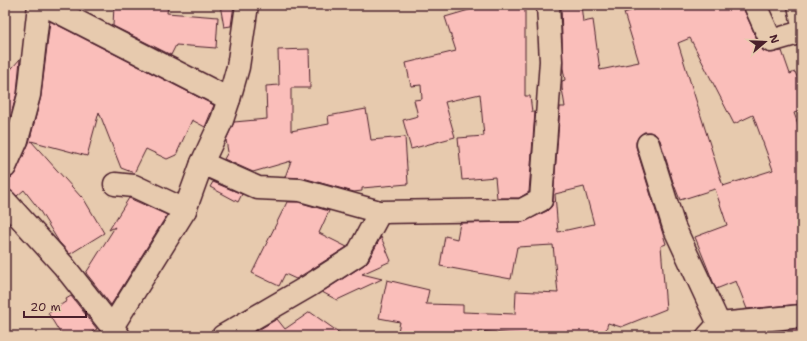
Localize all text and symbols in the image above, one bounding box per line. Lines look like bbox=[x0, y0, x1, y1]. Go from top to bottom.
north arrow bbox=[745, 22, 785, 62]
text: N bbox=[765, 32, 783, 46]
scale bar bbox=[24, 293, 86, 319]
text: 20 m bbox=[30, 299, 61, 315]

